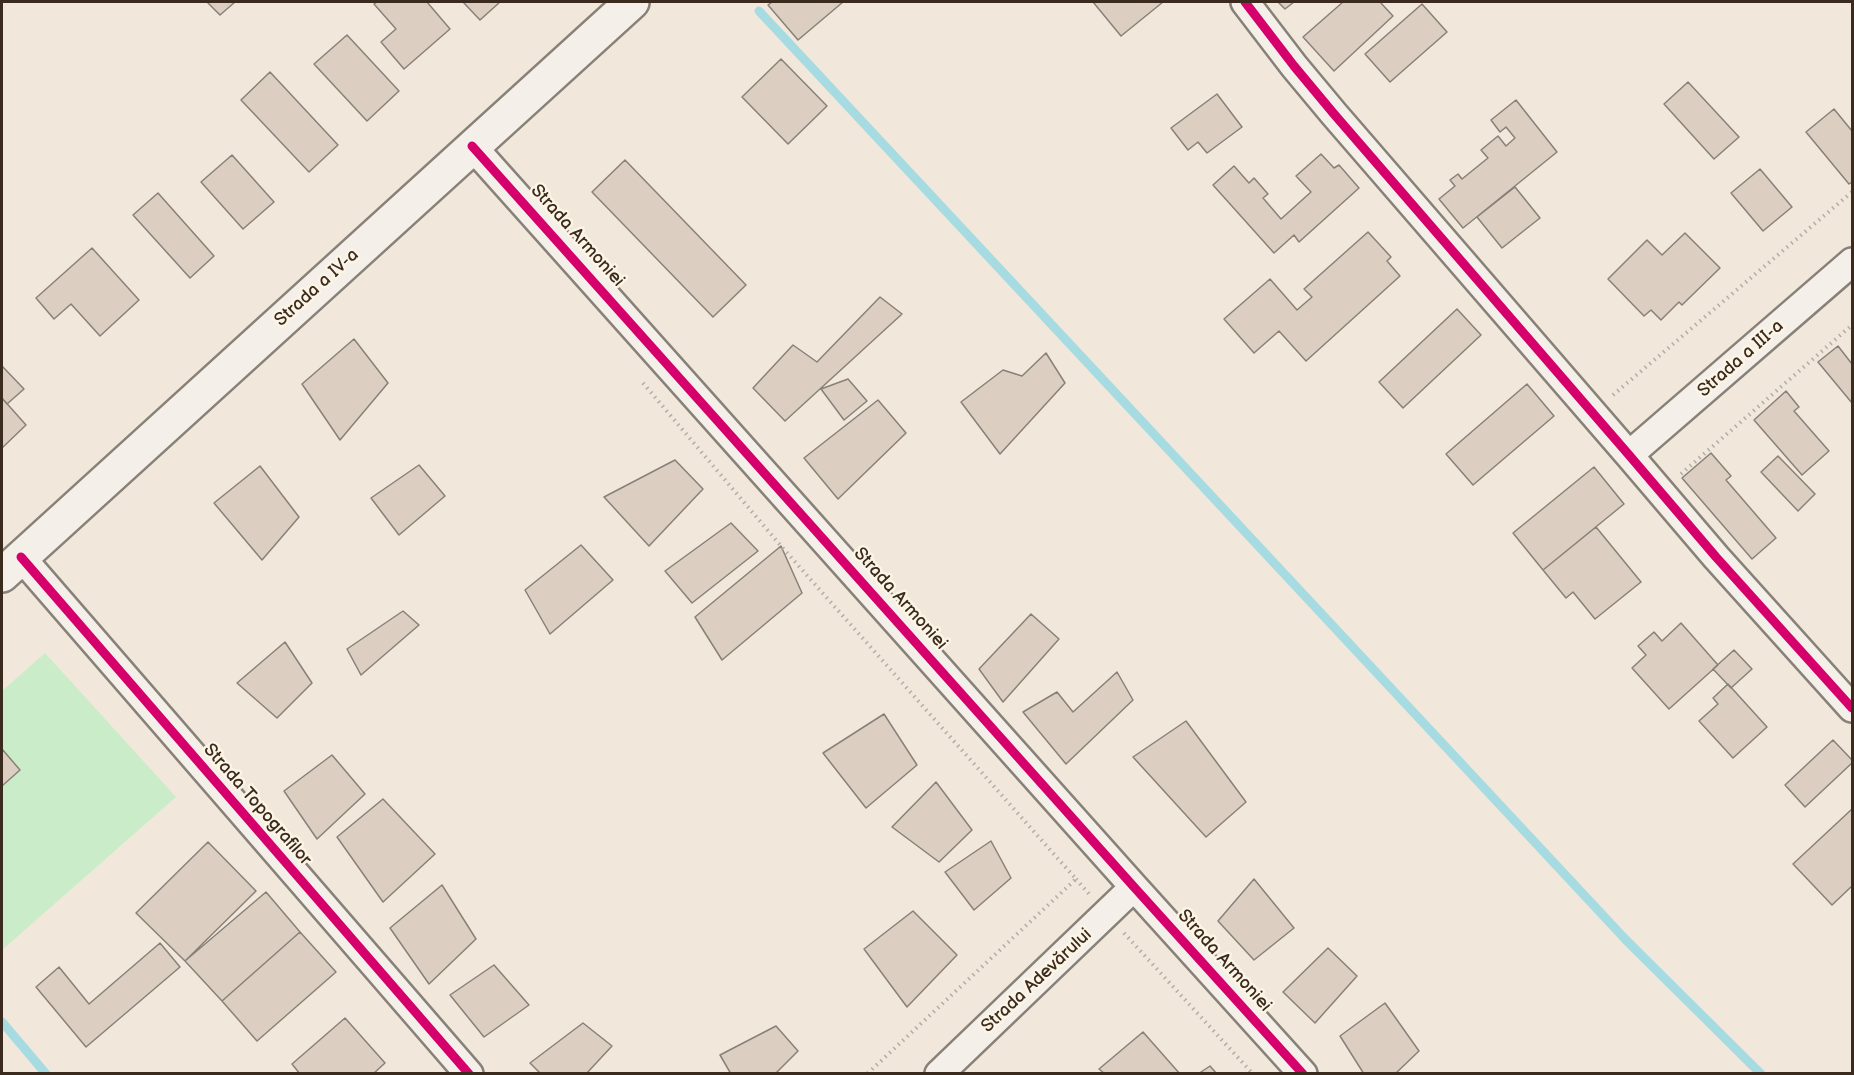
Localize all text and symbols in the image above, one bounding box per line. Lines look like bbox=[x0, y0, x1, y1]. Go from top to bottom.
street label: Strada Armoniei bbox=[525, 180, 629, 292]
street label: Strada a IV-a bbox=[271, 245, 363, 331]
street label: Strada a III-a bbox=[1694, 316, 1788, 402]
street label: Strada Armoniei bbox=[848, 543, 952, 655]
street label: Strada Topografilor bbox=[198, 740, 316, 870]
street label: Strada Armoniei bbox=[1172, 905, 1276, 1017]
street label: Strada Adevărului bbox=[977, 924, 1097, 1038]

